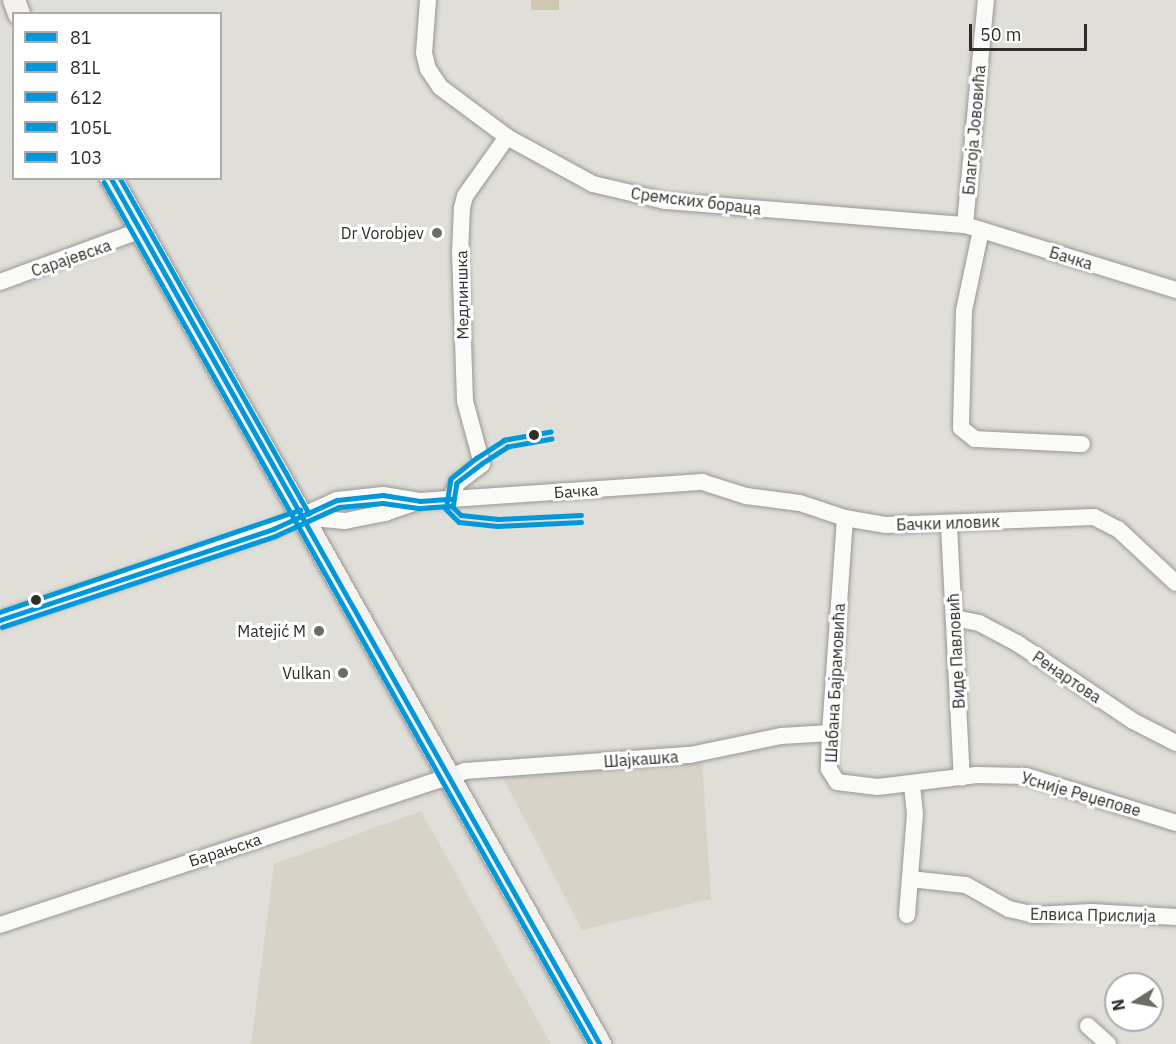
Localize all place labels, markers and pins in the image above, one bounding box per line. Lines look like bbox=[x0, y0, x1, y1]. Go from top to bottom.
place label: Dr Vorobjev bbox=[341, 223, 424, 243]
marker: Dr Vorobjev bbox=[428, 224, 446, 242]
unlabelled marker bbox=[528, 429, 540, 441]
unlabelled marker bbox=[30, 594, 42, 606]
place label: Matejić M bbox=[237, 621, 306, 641]
marker: Matejić M bbox=[310, 622, 328, 640]
place label: Vulkan bbox=[282, 663, 331, 683]
marker: Vulkan bbox=[336, 666, 350, 680]

